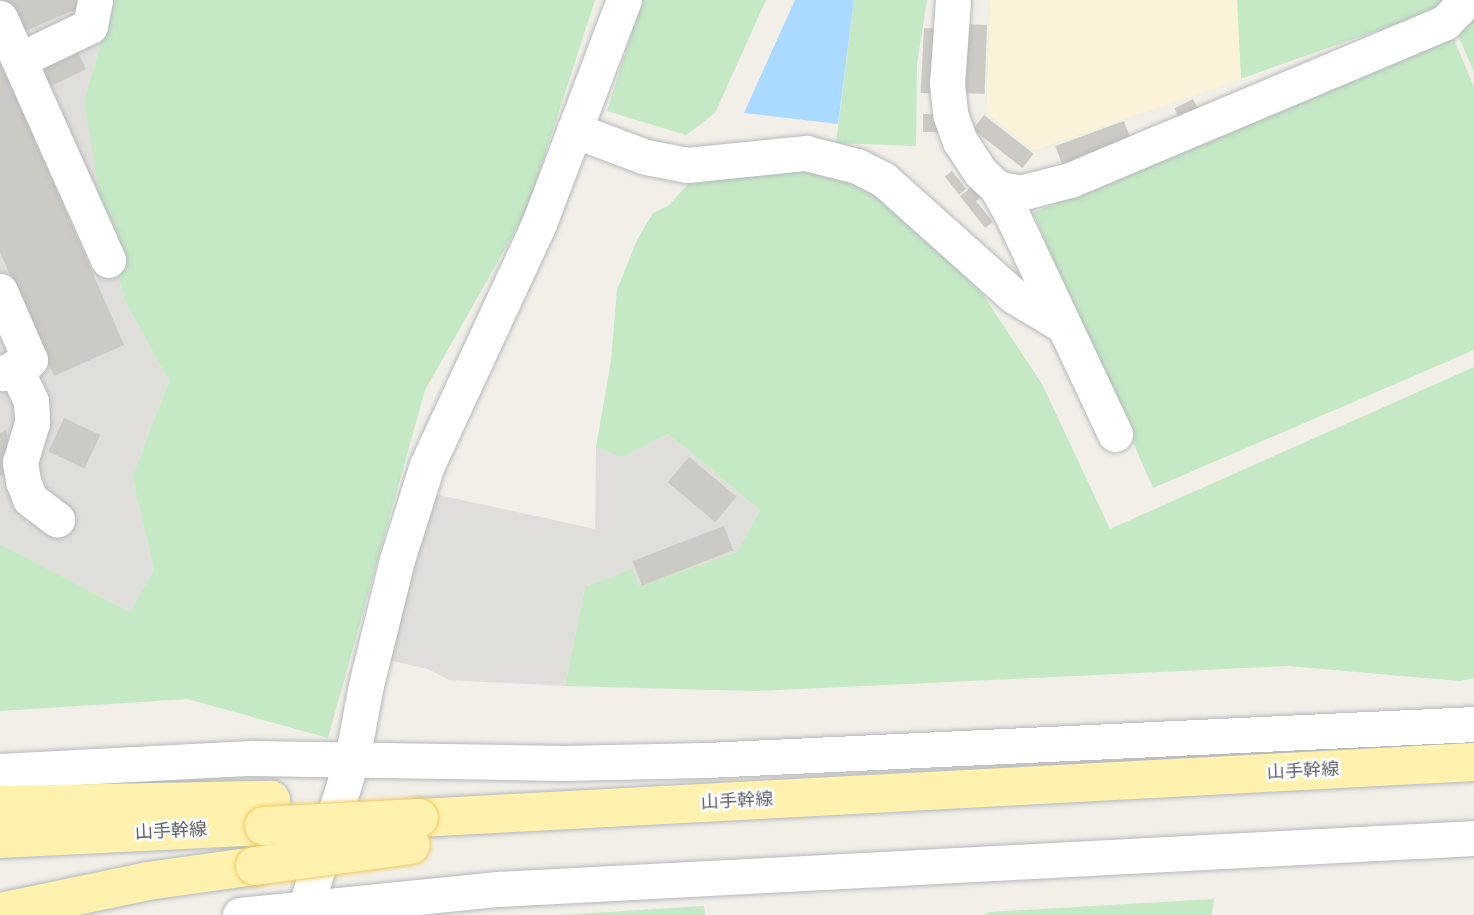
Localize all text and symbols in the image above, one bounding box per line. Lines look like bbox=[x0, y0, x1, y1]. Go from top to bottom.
street label: 山手幹線 bbox=[1266, 758, 1340, 784]
street label: 山手幹線 bbox=[700, 788, 774, 814]
street label: 山手幹線 bbox=[134, 818, 208, 844]

